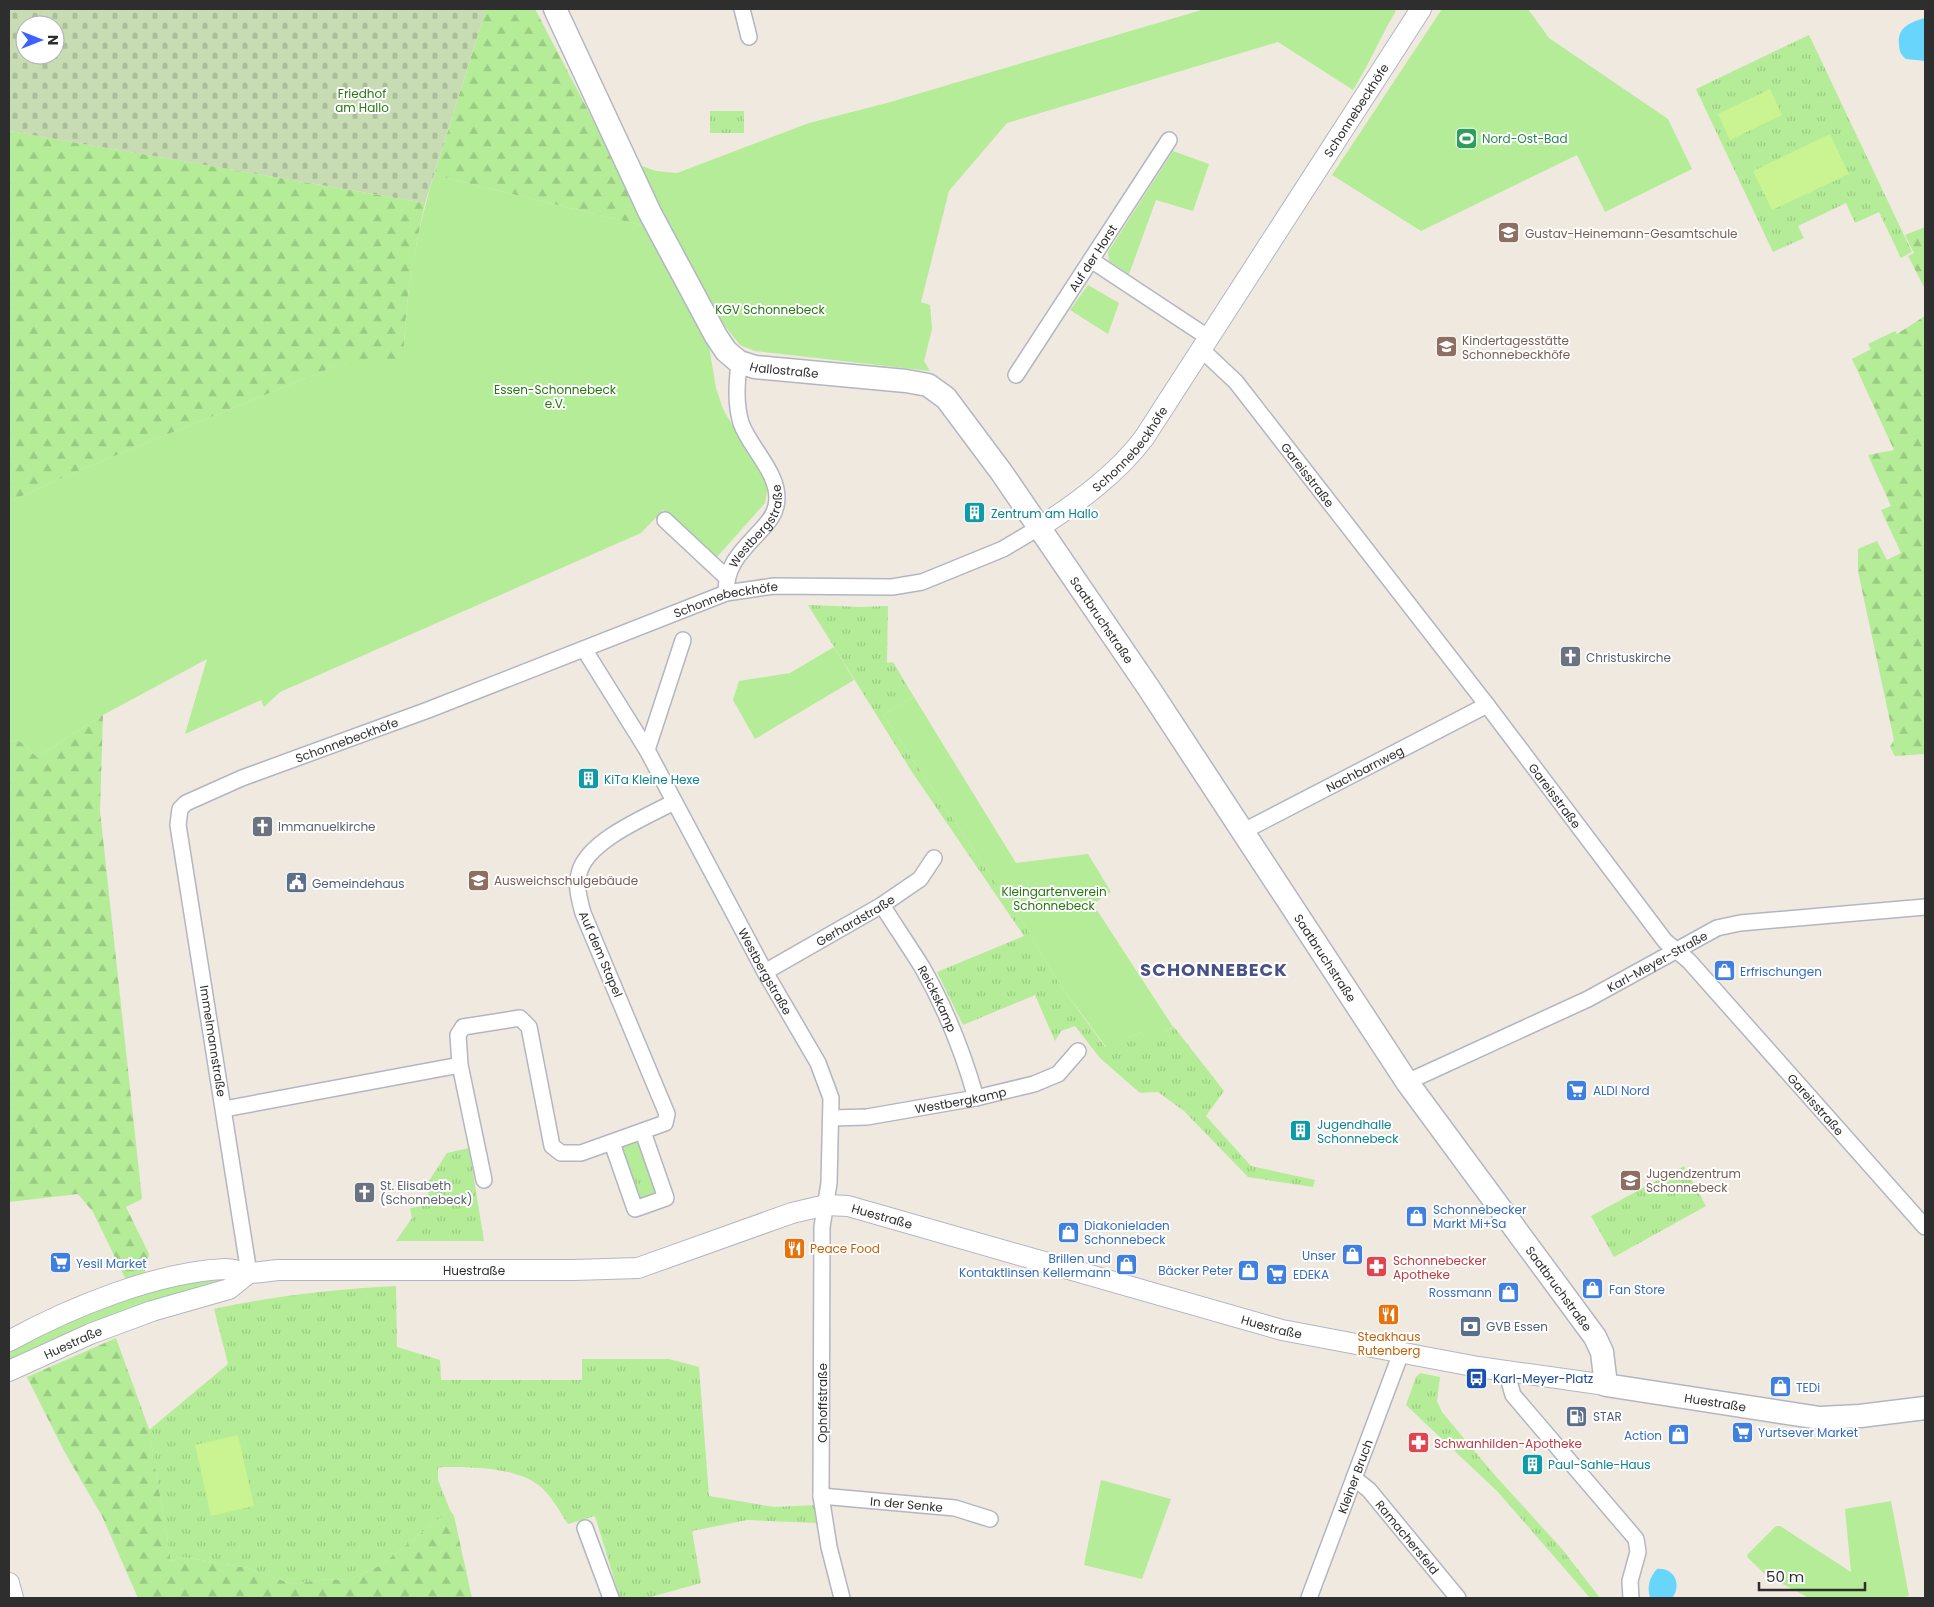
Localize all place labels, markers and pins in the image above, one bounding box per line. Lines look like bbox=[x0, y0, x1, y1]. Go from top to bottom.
sports icon: Nord-Ost-Bad bbox=[1454, 126, 1478, 150]
place label: Nord-Ost-Bad bbox=[1482, 130, 1568, 147]
school or university icon: Gustav-Heinemann-Gesamtschule bbox=[1497, 221, 1521, 245]
place label: Gustav-Heinemann-Gesamtschule bbox=[1525, 225, 1738, 242]
place label: Kindertagesstätte Schonnebeckhöfe bbox=[1462, 332, 1570, 363]
school or university icon: Kindertagesstätte Schonnebeckhöfe bbox=[1434, 335, 1458, 359]
building icon: Zentrum am Hallo bbox=[963, 501, 987, 525]
place label: Zentrum am Hallo bbox=[991, 505, 1099, 522]
church icon: Christuskirche bbox=[1558, 645, 1582, 669]
place label: Christuskirche bbox=[1586, 649, 1671, 666]
building icon: KiTa Kleine Hexe bbox=[576, 767, 600, 791]
place label: KiTa Kleine Hexe bbox=[604, 771, 700, 788]
church icon: Immanuelkirche bbox=[250, 814, 274, 838]
place label: Immanuelkirche bbox=[278, 818, 376, 835]
school or university icon: Ausweichschulgebäude bbox=[466, 868, 490, 892]
public building icon: Gemeindehaus bbox=[284, 871, 308, 895]
place label: Ausweichschulgebäude bbox=[494, 872, 638, 889]
place label: Gemeindehaus bbox=[312, 875, 405, 892]
shop icon: Erfrischungen bbox=[1712, 959, 1736, 983]
place label: Erfrischungen bbox=[1740, 963, 1822, 980]
supermarket icon: ALDI Nord bbox=[1565, 1078, 1589, 1102]
place label: ALDI Nord bbox=[1593, 1082, 1650, 1099]
place label: Jugendhalle Schonnebeck bbox=[1317, 1116, 1399, 1147]
building icon: Jugendhalle Schonnebeck bbox=[1289, 1119, 1313, 1143]
place label: Jugendzentrum Schonnebeck bbox=[1646, 1165, 1741, 1196]
school or university icon: Jugendzentrum Schonnebeck bbox=[1618, 1168, 1642, 1192]
place label: St. Elisabeth (Schonnebeck) bbox=[380, 1177, 472, 1208]
church icon: St. Elisabeth (Schonnebeck) bbox=[352, 1180, 376, 1204]
place label: Schonnebecker Markt Mi+Sa bbox=[1433, 1201, 1527, 1232]
shop icon: Schonnebecker Markt Mi+Sa bbox=[1405, 1204, 1429, 1228]
place label: Diakonieladen Schonnebeck bbox=[1084, 1217, 1170, 1248]
shop icon: Diakonieladen Schonnebeck bbox=[1056, 1220, 1080, 1244]
restaurant icon: Peace Food bbox=[782, 1236, 806, 1260]
place label: Peace Food bbox=[810, 1240, 880, 1257]
shop icon: Unser bbox=[1340, 1243, 1364, 1267]
place label: Unser bbox=[1302, 1247, 1337, 1264]
place label: Brillen und Kontaktlinsen Kellermann bbox=[959, 1250, 1111, 1281]
supermarket icon: Yesil Market bbox=[48, 1251, 72, 1275]
place label: Schonnebecker Apotheke bbox=[1393, 1252, 1487, 1283]
shop icon: Brillen und Kontaktlinsen Kellermann bbox=[1115, 1253, 1139, 1277]
place label: Yesil Market bbox=[76, 1255, 147, 1272]
pharmacy icon: Schonnebecker Apotheke bbox=[1365, 1255, 1389, 1279]
shop icon: Bäcker Peter bbox=[1237, 1258, 1261, 1282]
place label: Bäcker Peter bbox=[1158, 1262, 1234, 1279]
supermarket icon: EDEKA bbox=[1265, 1262, 1289, 1286]
place label: EDEKA bbox=[1293, 1266, 1329, 1283]
shop icon: Fan Store bbox=[1581, 1277, 1605, 1301]
shop icon: Rossmann bbox=[1496, 1280, 1520, 1304]
place label: Fan Store bbox=[1609, 1281, 1665, 1298]
place label: Rossmann bbox=[1429, 1284, 1492, 1301]
restaurant icon: Steakhaus Rutenberg bbox=[1377, 1303, 1401, 1327]
bank icon: GVB Essen bbox=[1458, 1314, 1482, 1338]
place label: GVB Essen bbox=[1486, 1318, 1548, 1335]
place label: Steakhaus Rutenberg bbox=[1358, 1328, 1420, 1359]
bus stop icon: Karl-Meyer-Platz bbox=[1465, 1366, 1489, 1390]
place label: Karl-Meyer-Platz bbox=[1493, 1370, 1593, 1387]
shop icon: TEDi bbox=[1768, 1375, 1792, 1399]
place label: TEDi bbox=[1796, 1379, 1820, 1396]
fuel station icon: STAR bbox=[1565, 1404, 1589, 1428]
place label: STAR bbox=[1593, 1408, 1622, 1425]
supermarket icon: Yurtsever Market bbox=[1730, 1420, 1754, 1444]
shop icon: Action bbox=[1666, 1423, 1690, 1447]
place label: Yurtsever Market bbox=[1758, 1424, 1858, 1441]
place label: Action bbox=[1624, 1427, 1662, 1444]
pharmacy icon: Schwanhilden-Apotheke bbox=[1406, 1431, 1430, 1455]
place label: Schwanhilden-Apotheke bbox=[1434, 1435, 1582, 1452]
building icon: Paul-Sahle-Haus bbox=[1520, 1452, 1544, 1476]
place label: Paul-Sahle-Haus bbox=[1548, 1456, 1651, 1473]

